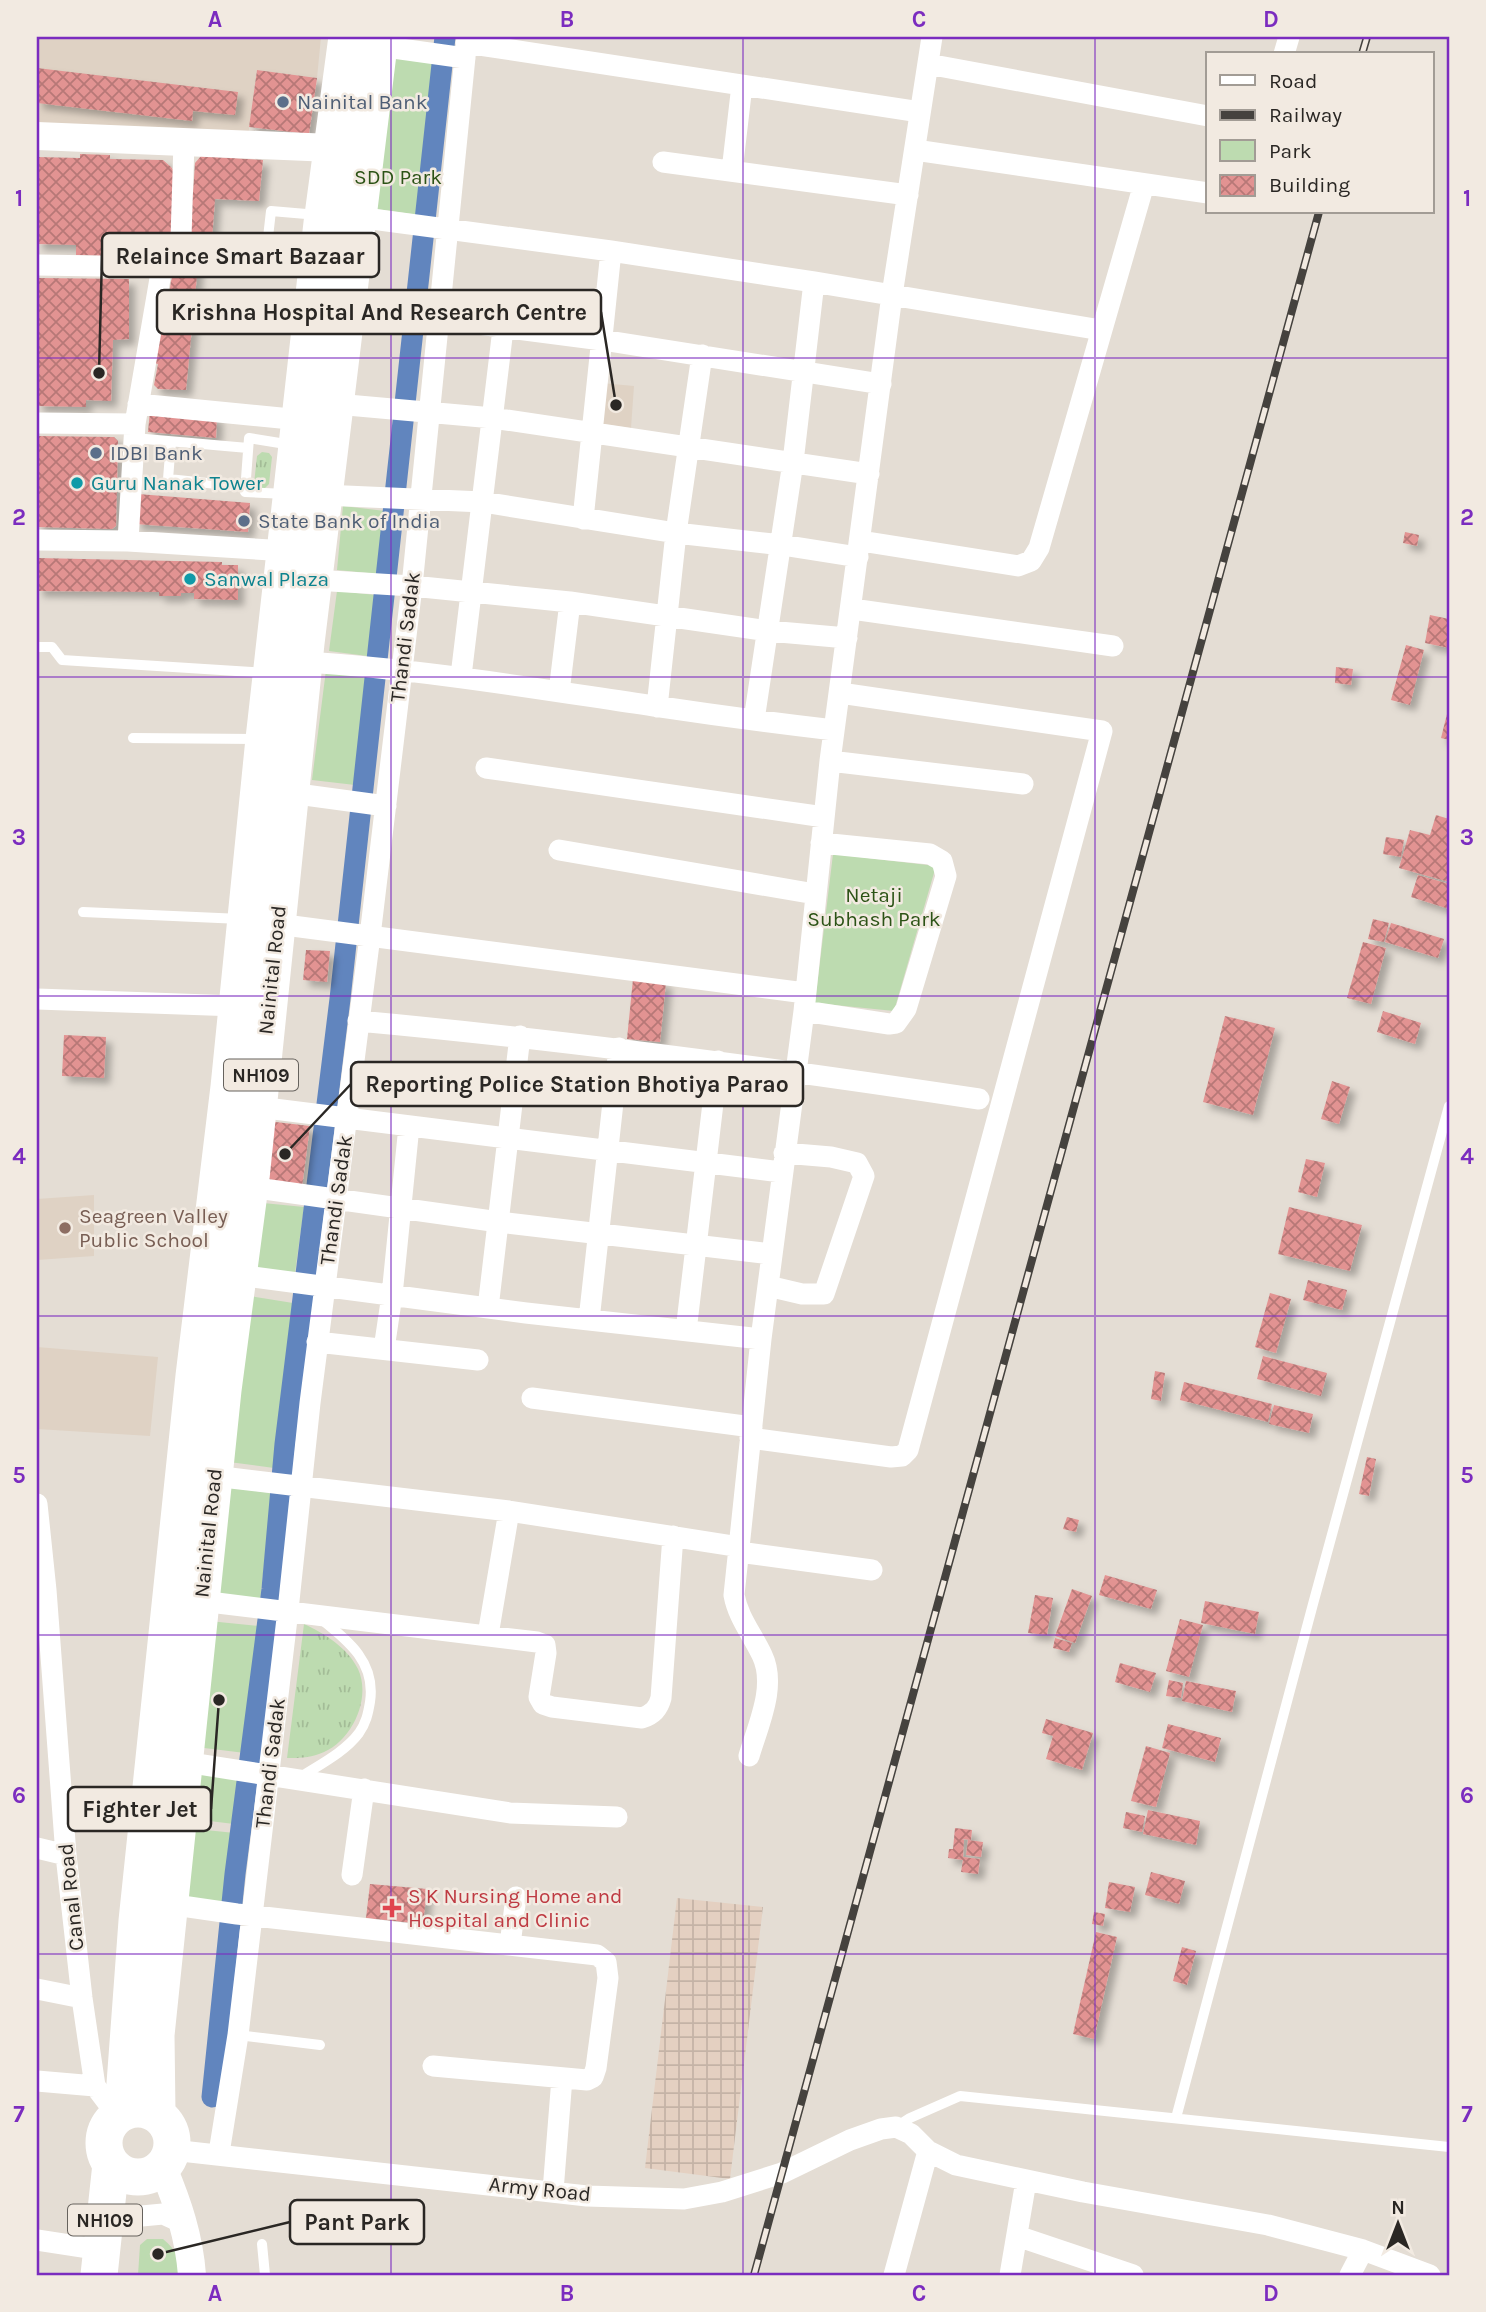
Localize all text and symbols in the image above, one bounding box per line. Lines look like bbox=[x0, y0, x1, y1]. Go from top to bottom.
text: A bbox=[208, 6, 222, 33]
text: B bbox=[560, 6, 574, 33]
text: C bbox=[912, 6, 926, 33]
text: D bbox=[1263, 6, 1279, 33]
legend bbox=[1206, 52, 1434, 214]
text: Road bbox=[1269, 69, 1317, 93]
place label: Nainital Bank bbox=[297, 90, 428, 114]
marker: Nainital Bank bbox=[275, 94, 291, 110]
text: Railway bbox=[1269, 103, 1342, 127]
text: Park bbox=[1269, 139, 1312, 163]
park label: SDD Park bbox=[354, 165, 442, 189]
text: Building bbox=[1269, 173, 1350, 197]
text: 1 bbox=[15, 185, 23, 212]
text: 1 bbox=[1463, 185, 1471, 212]
callout: Relaince Smart Bazaar bbox=[102, 233, 379, 277]
text: Relaince Smart Bazaar bbox=[115, 243, 365, 270]
callout: Krishna Hospital And Research Centre bbox=[157, 290, 601, 334]
text: Krishna Hospital And Research Centre bbox=[171, 299, 587, 326]
place label: IDBI Bank bbox=[110, 441, 203, 465]
marker: IDBI Bank bbox=[88, 445, 104, 461]
place label: Guru Nanak Tower bbox=[91, 471, 264, 495]
marker: Guru Nanak Tower bbox=[69, 475, 85, 491]
text: 2 bbox=[12, 504, 26, 531]
text: 2 bbox=[1460, 504, 1474, 531]
place label: State Bank of India bbox=[258, 509, 440, 533]
marker: State Bank of India bbox=[236, 513, 252, 529]
place label: Sanwal Plaza bbox=[204, 567, 329, 591]
street label: Thandi Sadak bbox=[385, 570, 425, 704]
marker: Sanwal Plaza bbox=[182, 571, 198, 587]
text: 3 bbox=[12, 824, 26, 851]
text: 3 bbox=[1460, 824, 1474, 851]
park label: Netaji Subhash Park bbox=[807, 883, 941, 931]
street label: Nainital Road bbox=[253, 904, 291, 1036]
road number: NH109 bbox=[224, 1060, 298, 1091]
callout: Reporting Police Station Bhotiya Parao bbox=[351, 1062, 803, 1106]
text: Reporting Police Station Bhotiya Parao bbox=[365, 1071, 789, 1098]
street label: Thandi Sadak bbox=[315, 1133, 357, 1267]
text: 4 bbox=[12, 1143, 26, 1170]
text: 4 bbox=[1460, 1143, 1474, 1170]
place label: Seagreen Valley Public School bbox=[79, 1204, 228, 1252]
marker: Seagreen Valley Public School bbox=[57, 1220, 73, 1236]
text: 5 bbox=[12, 1462, 26, 1489]
text: 5 bbox=[1460, 1462, 1474, 1489]
street label: Nainital Road bbox=[189, 1467, 227, 1599]
street label: Thandi Sadak bbox=[250, 1696, 290, 1830]
text: 6 bbox=[12, 1782, 26, 1809]
text: 6 bbox=[1460, 1782, 1474, 1809]
callout: Fighter Jet bbox=[68, 1787, 211, 1831]
text: Fighter Jet bbox=[82, 1796, 198, 1823]
street label: Canal Road bbox=[53, 1842, 89, 1952]
place label: S K Nursing Home and Hospital and Clinic bbox=[408, 1884, 623, 1932]
marker: S K Nursing Home and Hospital and Clinic bbox=[382, 1898, 402, 1918]
text: 7 bbox=[13, 2101, 25, 2128]
text: 7 bbox=[1461, 2101, 1473, 2128]
street label: Army Road bbox=[488, 2172, 592, 2206]
north arrow bbox=[1364, 2190, 1434, 2260]
text: N bbox=[1391, 2197, 1405, 2219]
callout: Pant Park bbox=[290, 2200, 424, 2244]
road number: NH109 bbox=[68, 2204, 142, 2236]
text: Pant Park bbox=[304, 2209, 410, 2236]
text: A bbox=[208, 2280, 222, 2307]
text: B bbox=[560, 2280, 574, 2307]
text: C bbox=[912, 2280, 926, 2307]
text: D bbox=[1263, 2280, 1279, 2307]

